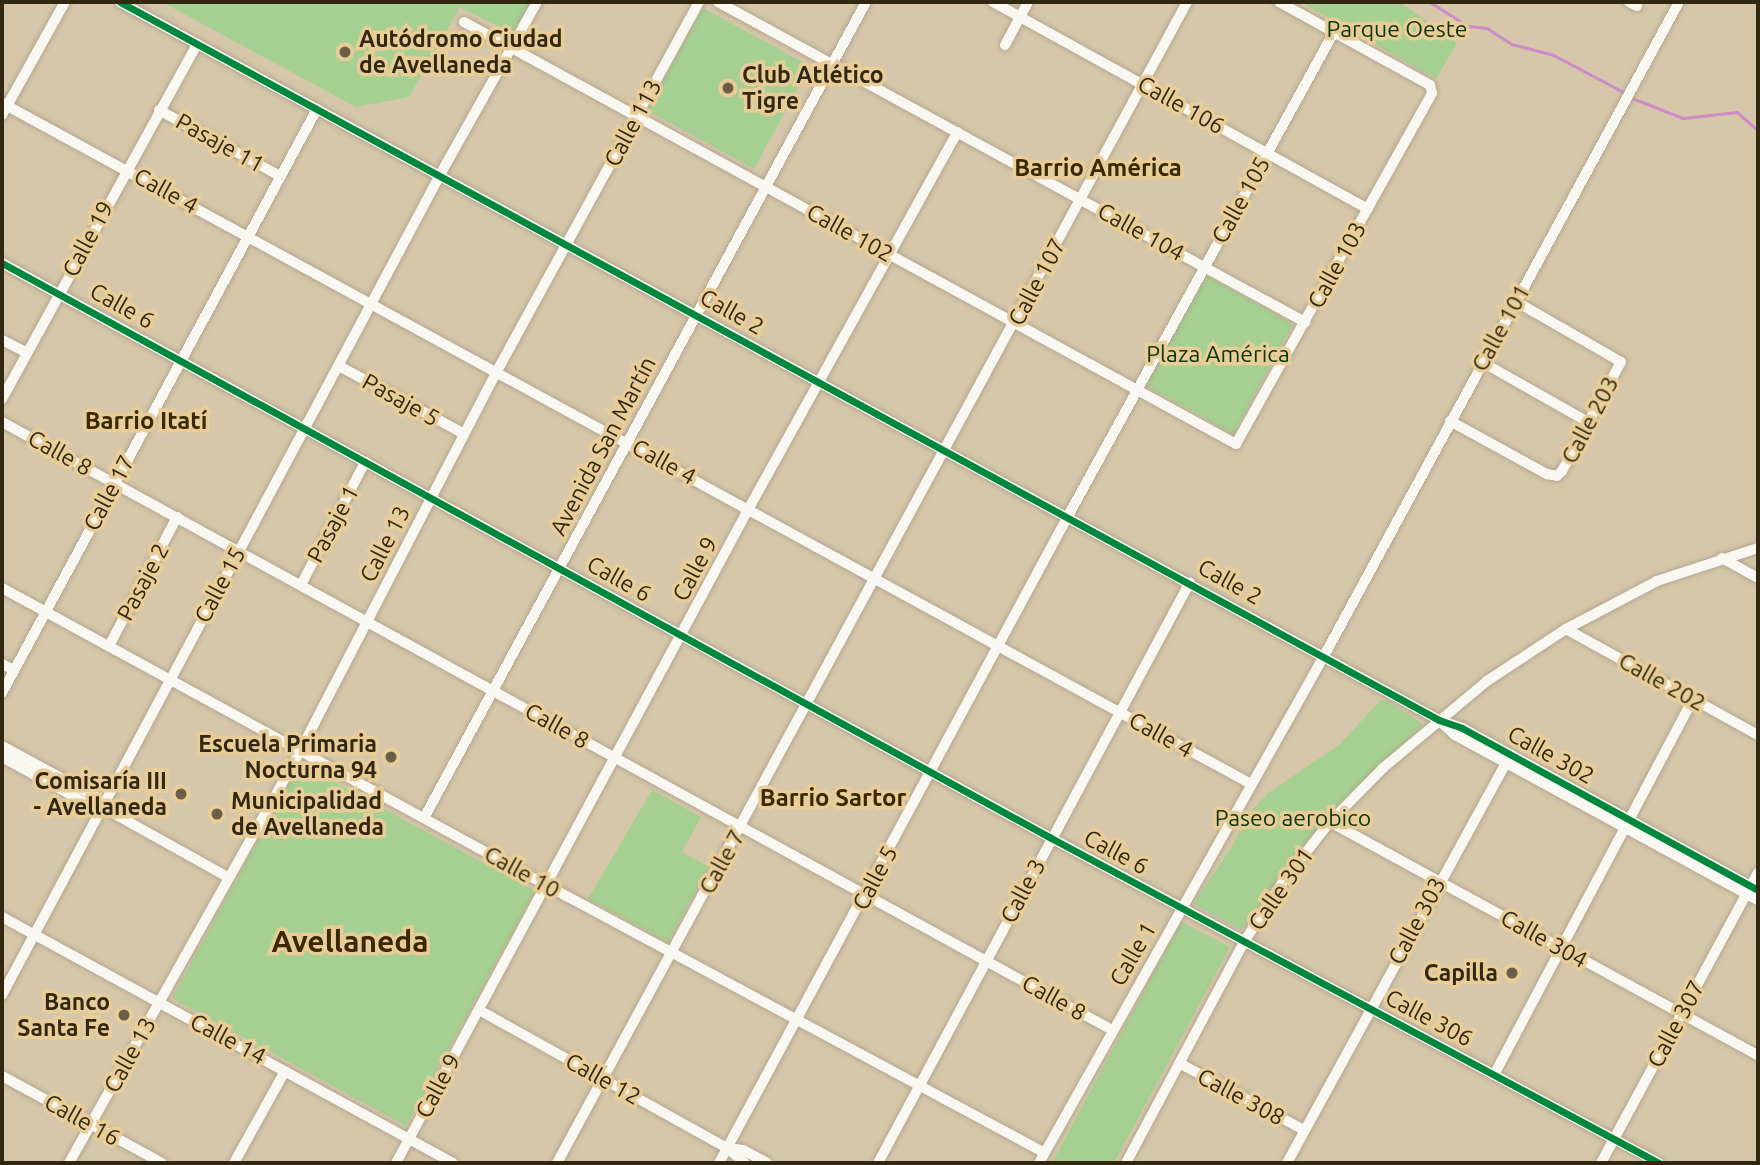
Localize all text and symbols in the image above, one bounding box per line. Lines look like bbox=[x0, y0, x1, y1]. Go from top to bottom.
park label: Parque Oeste bbox=[1327, 15, 1467, 43]
place label: Autódromo Ciudad de Avellaneda bbox=[359, 25, 563, 79]
marker: Autódromo Ciudad de Avellaneda bbox=[337, 44, 353, 60]
place label: Club Atlético Tigre bbox=[742, 61, 884, 115]
street label: Calle 106 bbox=[1133, 70, 1229, 140]
street label: Calle 113 bbox=[599, 75, 667, 171]
marker: Club Atlético Tigre bbox=[720, 80, 736, 96]
street label: Pasaje 11 bbox=[171, 107, 269, 179]
street label: Calle 105 bbox=[1206, 152, 1276, 248]
district label: Barrio América bbox=[1014, 154, 1182, 182]
street label: Calle 4 bbox=[129, 162, 203, 220]
street label: Calle 19 bbox=[57, 196, 119, 282]
street label: Calle 104 bbox=[1093, 197, 1189, 267]
street label: Calle 102 bbox=[802, 198, 898, 268]
street label: Calle 103 bbox=[1302, 217, 1372, 313]
street label: Calle 107 bbox=[1003, 234, 1071, 330]
street label: Calle 6 bbox=[85, 277, 159, 335]
street label: Calle 101 bbox=[1466, 280, 1536, 376]
street label: Calle 2 bbox=[695, 283, 769, 341]
park label: Plaza América bbox=[1146, 340, 1290, 368]
street label: Avenida San Martín bbox=[544, 352, 662, 540]
street label: Pasaje 5 bbox=[358, 368, 444, 432]
street label: Calle 203 bbox=[1556, 372, 1624, 468]
district label: Barrio Itatí bbox=[85, 407, 207, 435]
street label: Calle 8 bbox=[23, 424, 97, 482]
street label: Calle 4 bbox=[627, 433, 701, 491]
street label: Calle 17 bbox=[78, 450, 140, 536]
street label: Pasaje 1 bbox=[301, 481, 365, 567]
street label: Calle 13 bbox=[354, 501, 416, 587]
street label: Calle 9 bbox=[667, 532, 723, 606]
street label: Pasaje 2 bbox=[111, 539, 175, 625]
street label: Calle 15 bbox=[189, 542, 251, 628]
street label: Calle 6 bbox=[582, 550, 656, 608]
street label: Calle 2 bbox=[1193, 553, 1267, 611]
street label: Calle 202 bbox=[1614, 647, 1710, 717]
street label: Calle 8 bbox=[520, 697, 594, 755]
street label: Calle 4 bbox=[1124, 706, 1198, 764]
street label: Calle 302 bbox=[1503, 720, 1599, 790]
place label: Escuela Primaria Nocturna 94 bbox=[198, 730, 377, 784]
marker: Escuela Primaria Nocturna 94 bbox=[383, 749, 399, 765]
place label: Comisaría III - Avellaneda bbox=[34, 767, 167, 821]
district label: Barrio Sartor bbox=[760, 784, 906, 812]
marker: Comisaría III - Avellaneda bbox=[173, 786, 189, 802]
place label: Municipalidad de Avellaneda bbox=[231, 787, 384, 841]
park label: Paseo aerobico bbox=[1215, 804, 1371, 832]
marker: Municipalidad de Avellaneda bbox=[209, 806, 225, 822]
street label: Calle 6 bbox=[1079, 824, 1153, 880]
street label: Calle 7 bbox=[693, 825, 751, 899]
street label: Calle 10 bbox=[479, 840, 565, 904]
street label: Calle 5 bbox=[847, 841, 903, 915]
street label: Calle 301 bbox=[1242, 842, 1320, 936]
street label: Calle 3 bbox=[995, 854, 1051, 928]
street label: Calle 303 bbox=[1383, 873, 1451, 969]
street label: Calle 304 bbox=[1496, 904, 1592, 974]
street label: Calle 1 bbox=[1104, 917, 1162, 991]
district label: Avellaneda bbox=[271, 923, 429, 959]
place label: Capilla bbox=[1424, 959, 1498, 987]
marker: Capilla bbox=[1504, 965, 1520, 981]
street label: Calle 8 bbox=[1017, 969, 1091, 1027]
street label: Calle 307 bbox=[1642, 976, 1710, 1072]
street label: Calle 306 bbox=[1381, 984, 1477, 1052]
place label: Banco Santa Fe bbox=[17, 988, 110, 1042]
marker: Banco Santa Fe bbox=[116, 1007, 132, 1023]
street label: Calle 14 bbox=[185, 1008, 271, 1070]
street label: Calle 13 bbox=[98, 1012, 162, 1098]
street label: Calle 12 bbox=[560, 1047, 646, 1111]
street label: Calle 9 bbox=[410, 1049, 466, 1123]
street label: Calle 308 bbox=[1193, 1063, 1289, 1131]
street label: Calle 16 bbox=[39, 1088, 125, 1152]

